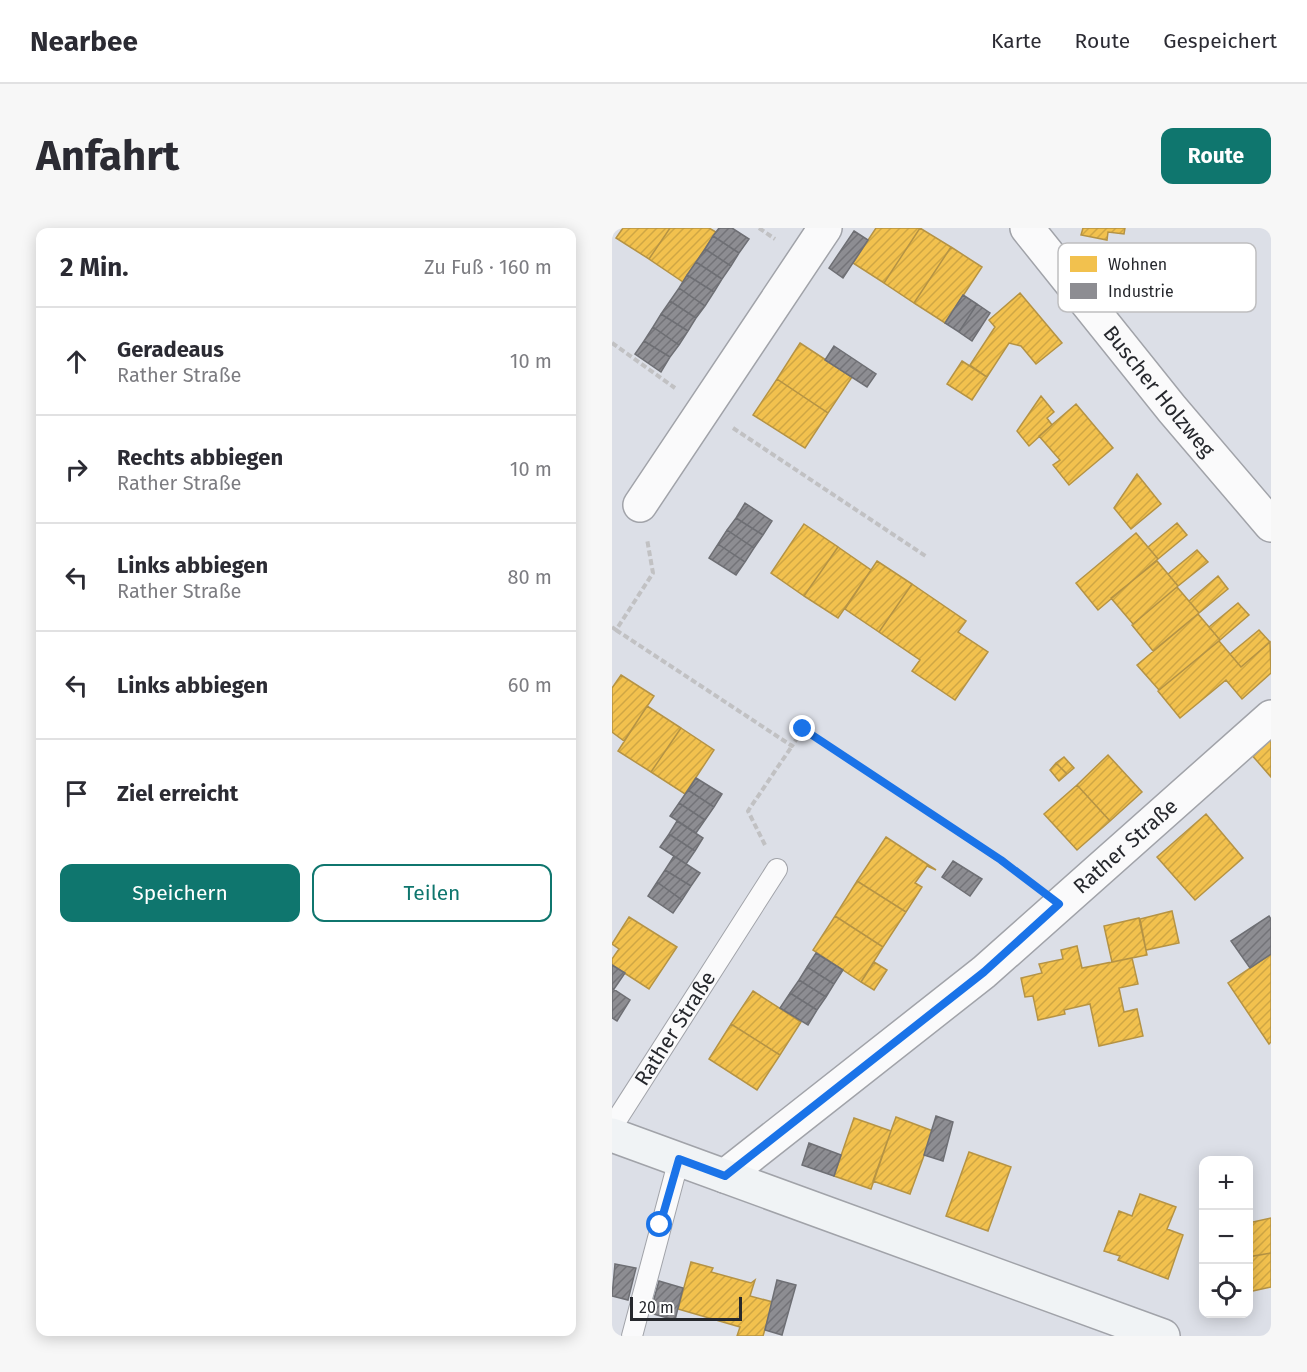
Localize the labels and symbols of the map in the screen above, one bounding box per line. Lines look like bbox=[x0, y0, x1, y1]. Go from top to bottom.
legend bbox=[1058, 243, 1256, 312]
text: Wohnen bbox=[1108, 255, 1167, 274]
text: Industrie bbox=[1108, 282, 1174, 301]
street label: Buscher Holzweg bbox=[1098, 321, 1220, 462]
route end bbox=[789, 715, 815, 741]
street label: Rather Straße bbox=[1068, 793, 1183, 899]
street label: Rather Straße bbox=[629, 966, 721, 1091]
route start bbox=[646, 1211, 672, 1237]
scale bar bbox=[630, 1294, 742, 1322]

